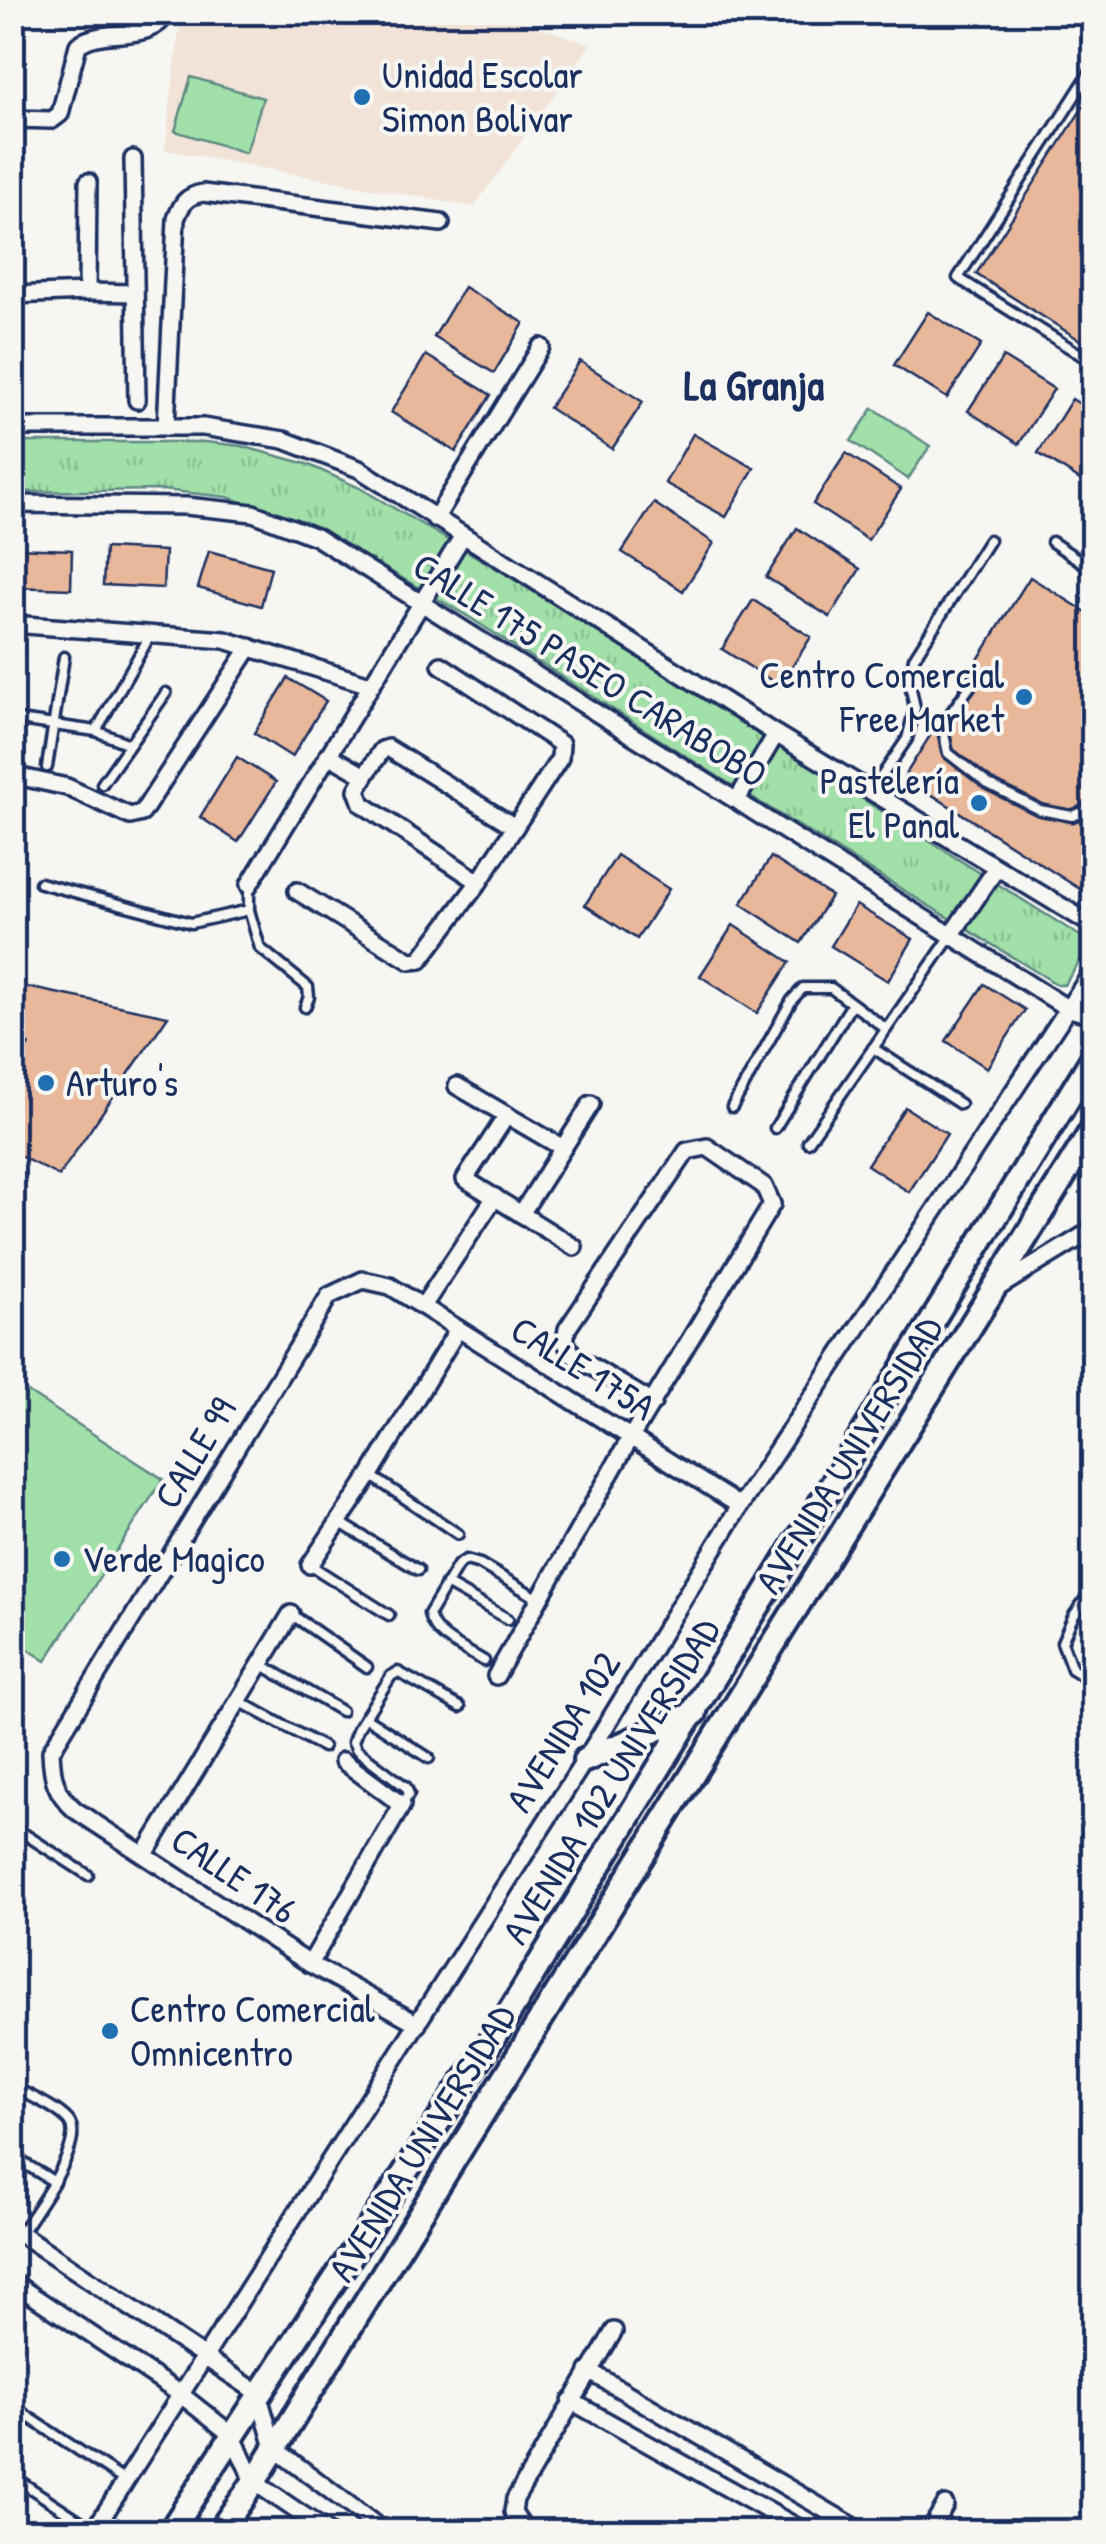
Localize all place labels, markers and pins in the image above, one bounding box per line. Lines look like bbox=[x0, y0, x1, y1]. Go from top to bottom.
place label: Unidad Escolar Simon Bolivar bbox=[382, 48, 583, 144]
marker: Unidad Escolar Simon Bolivar bbox=[351, 86, 373, 108]
place label: Centro Comercial Free Market bbox=[759, 648, 1005, 744]
marker: Centro Comercial Free Market bbox=[1013, 686, 1035, 708]
place label: Pastelería El Panal bbox=[820, 754, 960, 850]
marker: Pastelería El Panal bbox=[968, 792, 990, 814]
place label: Arturo's bbox=[66, 1056, 178, 1108]
marker: Arturo's bbox=[35, 1072, 57, 1094]
place label: Verde Magico bbox=[82, 1532, 265, 1584]
marker: Verde Magico bbox=[51, 1548, 73, 1570]
place label: Centro Comercial Omnicentro bbox=[130, 1982, 376, 2078]
marker: Centro Comercial Omnicentro bbox=[99, 2020, 121, 2042]

